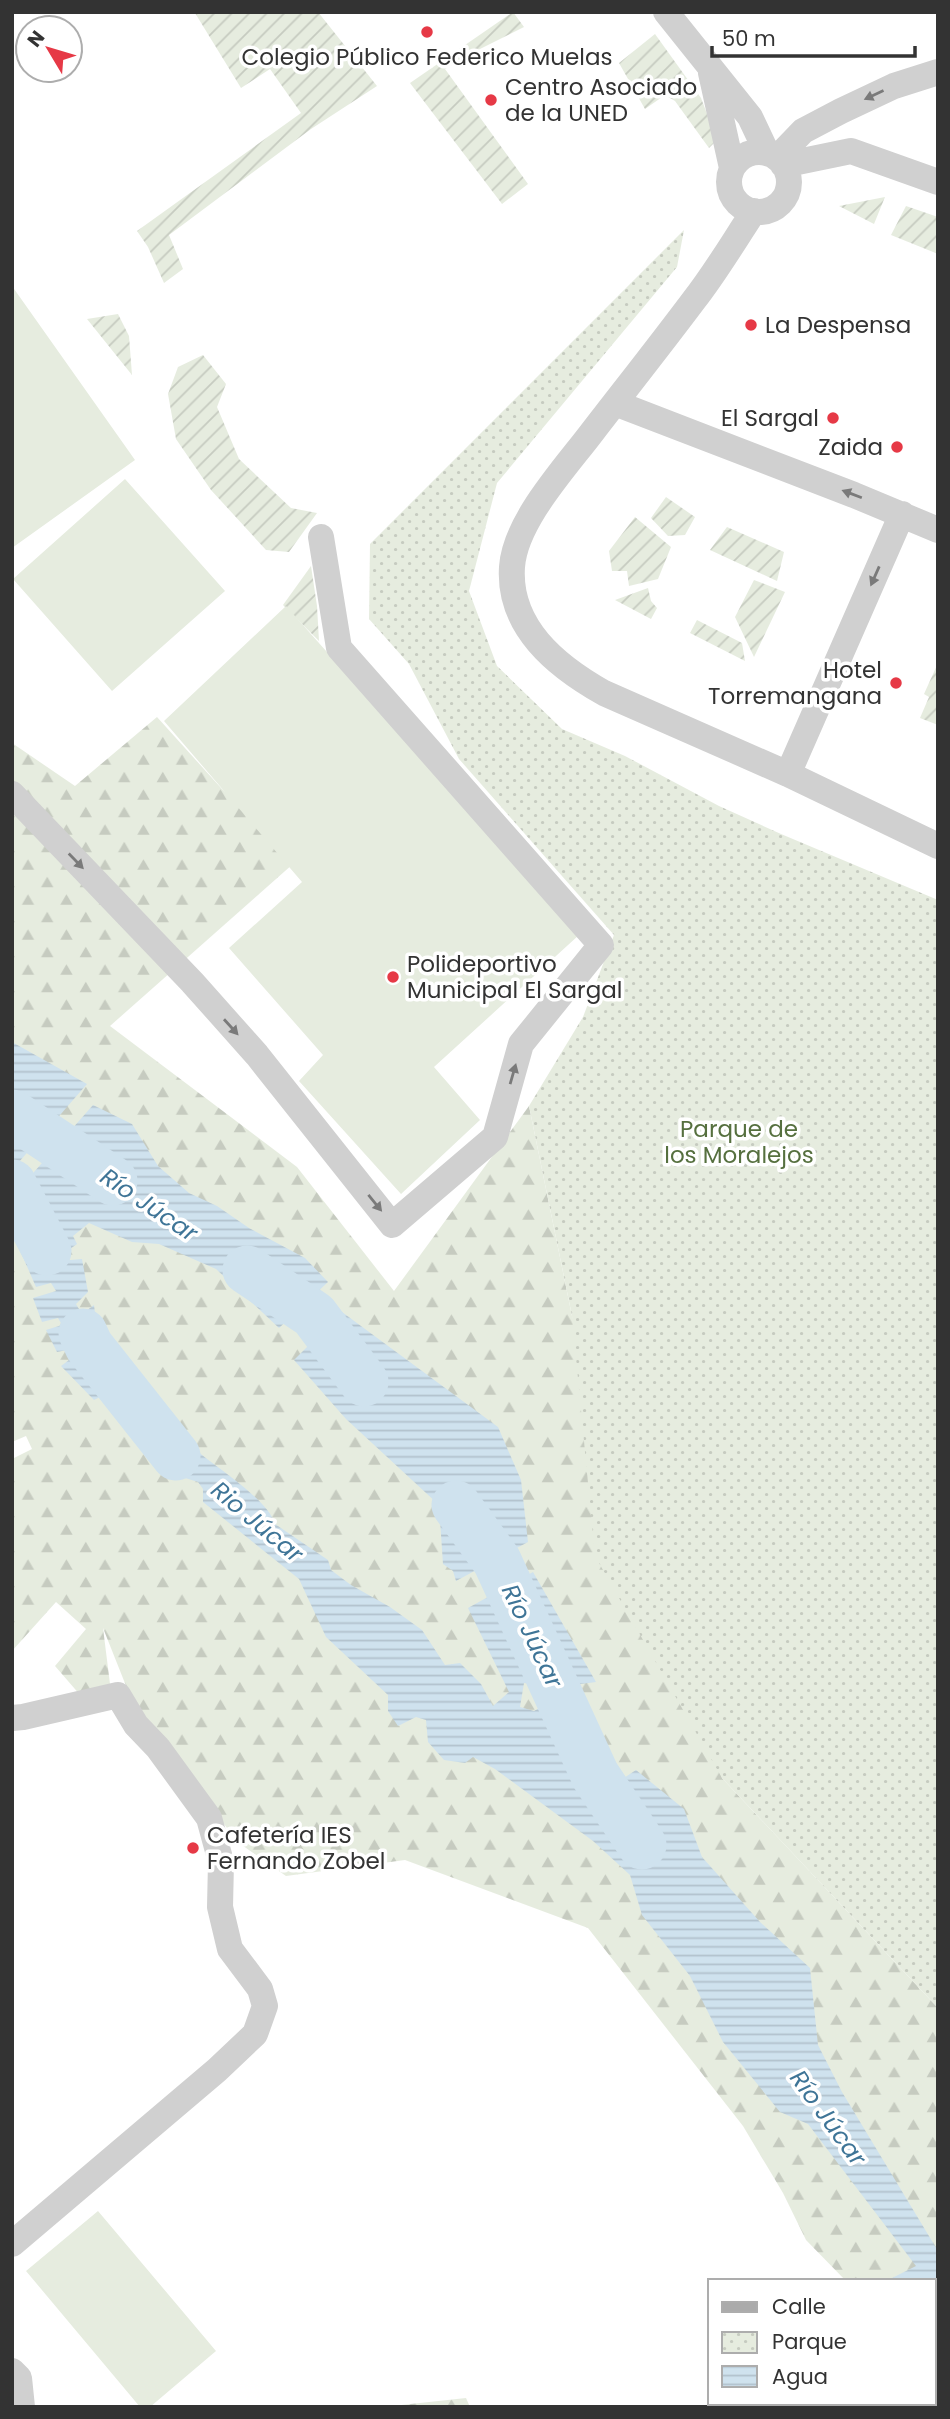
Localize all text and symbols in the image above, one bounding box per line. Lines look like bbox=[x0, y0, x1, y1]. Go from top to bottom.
north arrow bbox=[14, 14, 84, 84]
scale bar bbox=[712, 14, 915, 58]
marker: Colegio Público Federico Muelas bbox=[419, 24, 435, 40]
text: 50 m bbox=[722, 24, 776, 53]
text: N bbox=[21, 25, 51, 53]
place label: Colegio Público Federico Muelas bbox=[242, 41, 612, 73]
place label: Centro Asociado de la UNED bbox=[505, 71, 697, 129]
one-way arrow bbox=[864, 90, 884, 101]
marker: Centro Asociado de la UNED bbox=[483, 92, 499, 108]
place label: La Despensa bbox=[765, 309, 911, 341]
marker: La Despensa bbox=[743, 317, 759, 333]
place label: El Sargal bbox=[721, 402, 819, 434]
marker: El Sargal bbox=[825, 410, 841, 426]
place label: Zaida bbox=[818, 431, 883, 463]
marker: Zaida bbox=[889, 439, 905, 455]
one-way arrow bbox=[842, 488, 863, 499]
one-way arrow bbox=[869, 566, 880, 587]
place label: Hotel Torremangana bbox=[708, 654, 882, 712]
marker: Hotel Torremangana bbox=[888, 675, 904, 691]
one-way arrow bbox=[68, 852, 84, 869]
place label: Polideportivo Municipal El Sargal bbox=[407, 948, 622, 1006]
marker: Polideportivo Municipal El Sargal bbox=[385, 969, 401, 985]
one-way arrow bbox=[223, 1018, 239, 1035]
one-way arrow bbox=[508, 1064, 518, 1085]
park label: Parque de los Moralejos bbox=[664, 1113, 814, 1171]
water label: Río Júcar bbox=[94, 1160, 205, 1250]
one-way arrow bbox=[367, 1194, 382, 1211]
water label: Rio Júcar bbox=[204, 1473, 311, 1571]
water label: Río Júcar bbox=[494, 1579, 571, 1694]
place label: Cafetería IES Fernando Zobel bbox=[207, 1819, 385, 1877]
marker: Cafetería IES Fernando Zobel bbox=[185, 1840, 201, 1856]
water label: Río Júcar bbox=[782, 2063, 875, 2173]
legend bbox=[708, 2279, 936, 2405]
text: Calle bbox=[772, 2292, 826, 2321]
text: Parque bbox=[772, 2327, 847, 2356]
text: Agua bbox=[772, 2362, 828, 2391]

